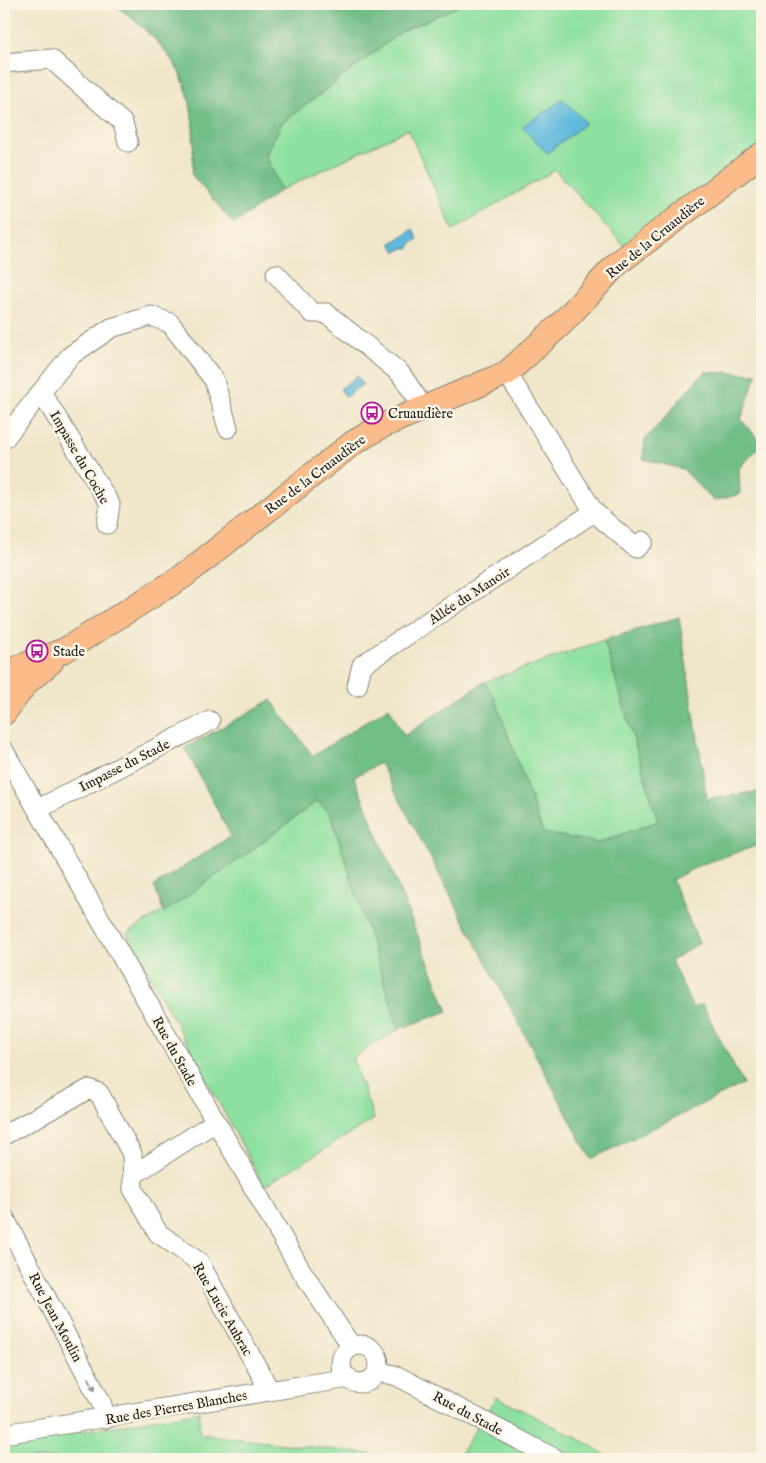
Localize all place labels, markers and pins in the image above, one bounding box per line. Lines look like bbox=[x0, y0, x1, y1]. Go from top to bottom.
bus stop icon: Cruaudière bbox=[360, 401, 384, 425]
place label: Cruaudière bbox=[388, 405, 453, 423]
bus stop icon: Stade bbox=[25, 639, 49, 663]
place label: Stade bbox=[53, 643, 85, 661]

